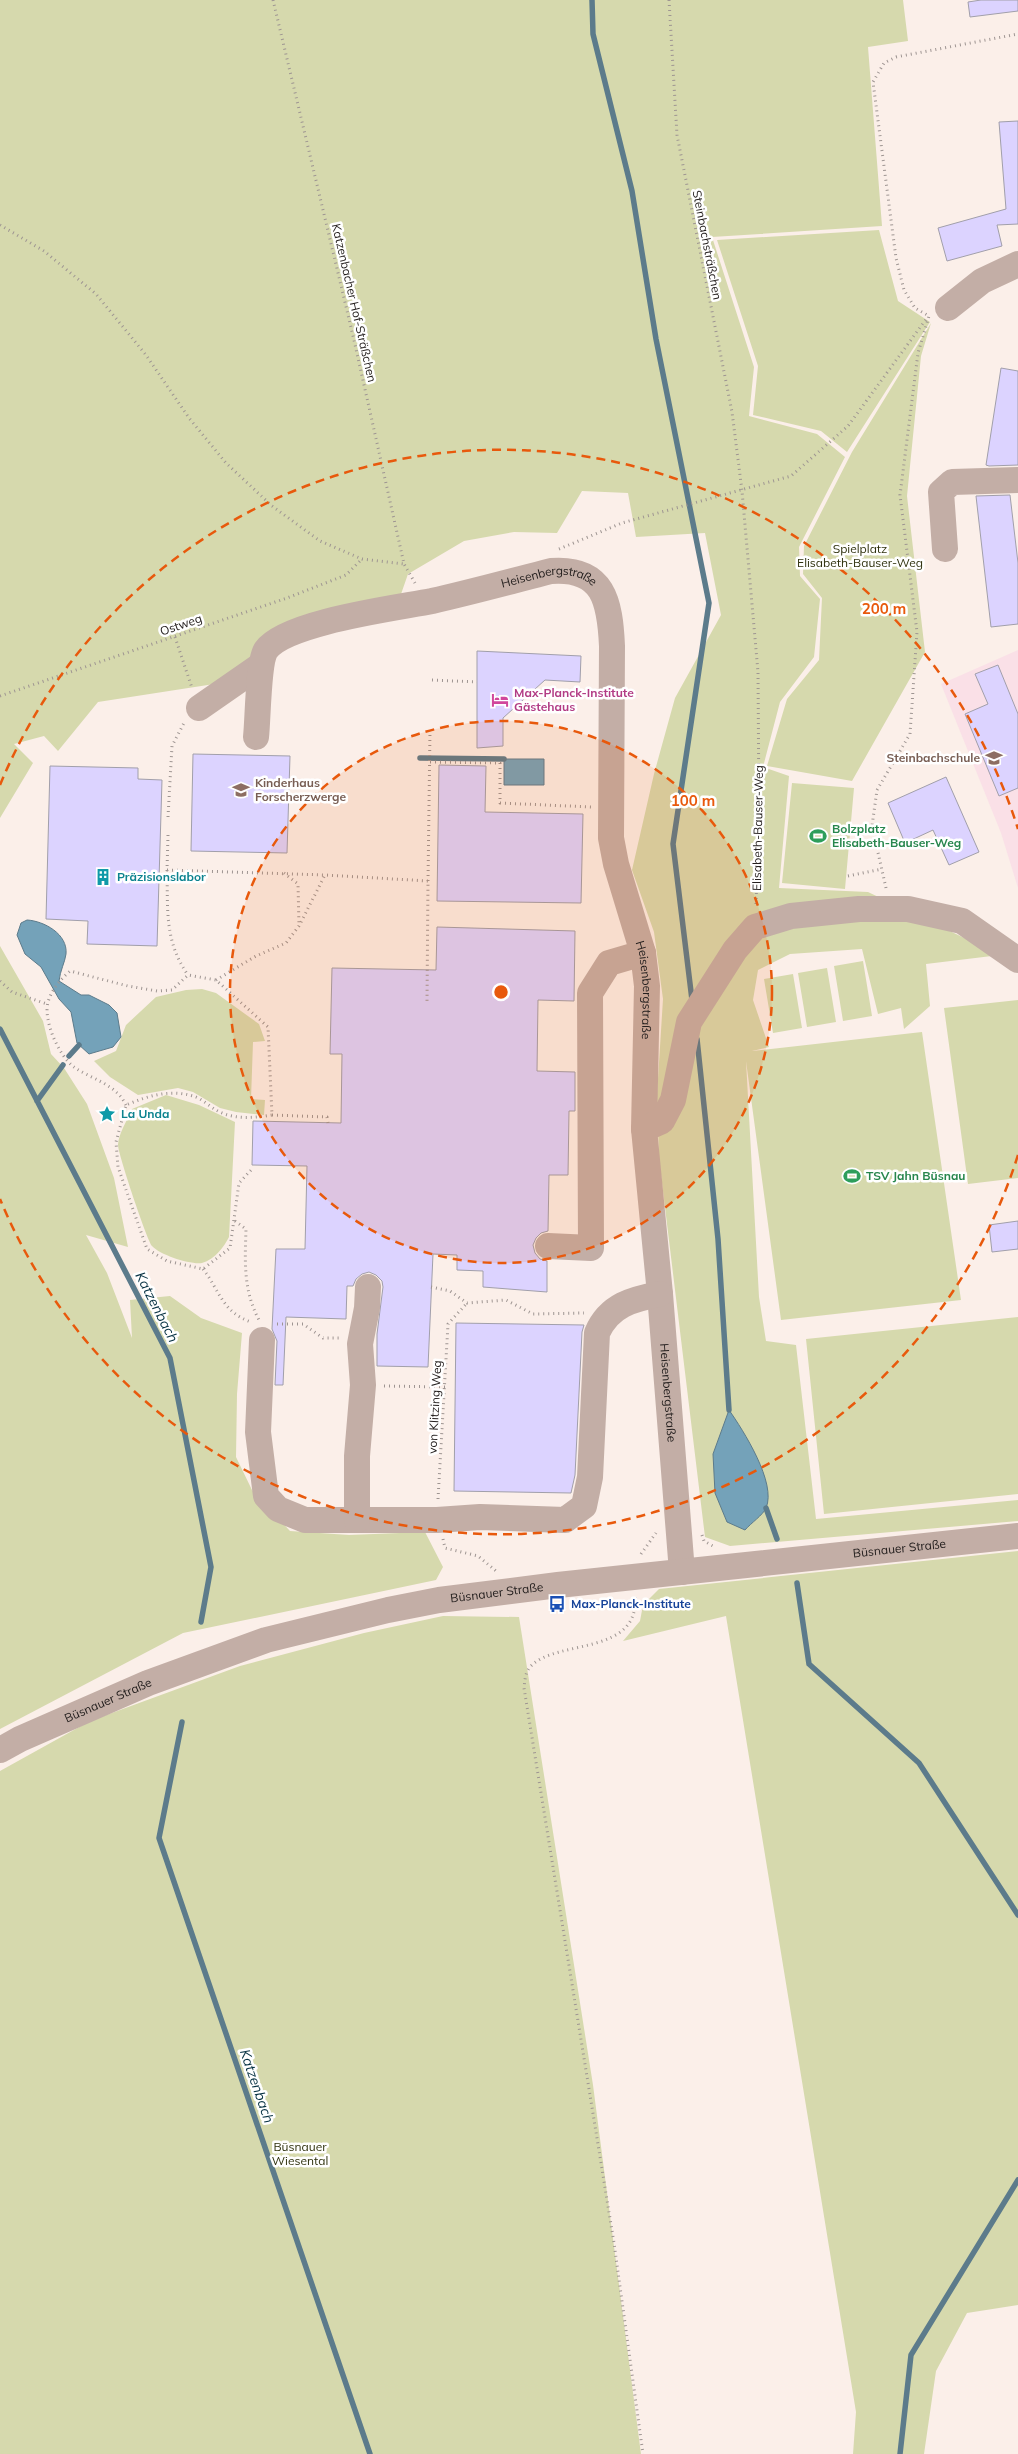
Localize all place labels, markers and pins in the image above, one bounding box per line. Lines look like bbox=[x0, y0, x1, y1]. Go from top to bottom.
place label: Max-Planck-Institute Gästehaus bbox=[514, 685, 634, 714]
hotel icon: Max-Planck-Institute Gästehaus bbox=[490, 690, 510, 710]
school or university icon: Steinbachschule bbox=[984, 748, 1004, 768]
place label: Steinbachschule bbox=[887, 750, 980, 765]
place label: Kinderhaus Forscherzwerge bbox=[255, 775, 346, 804]
school or university icon: Kinderhaus Forscherzwerge bbox=[231, 780, 251, 800]
place label: Bolzplatz Elisabeth-Bauser-Weg bbox=[832, 821, 961, 850]
sports icon: Bolzplatz Elisabeth-Bauser-Weg bbox=[808, 826, 828, 846]
building icon: Präzisionslabor bbox=[93, 867, 113, 887]
place label: Präzisionslabor bbox=[117, 869, 206, 884]
centre of rings bbox=[492, 983, 510, 1001]
place icon: La Unda bbox=[97, 1104, 117, 1124]
place label: La Unda bbox=[121, 1106, 169, 1121]
sports icon: TSV Jahn Büsnau bbox=[842, 1166, 862, 1186]
place label: TSV Jahn Büsnau bbox=[866, 1168, 966, 1183]
bus stop icon: Max-Planck-Institute bbox=[547, 1594, 567, 1614]
place label: Max-Planck-Institute bbox=[571, 1596, 691, 1611]

